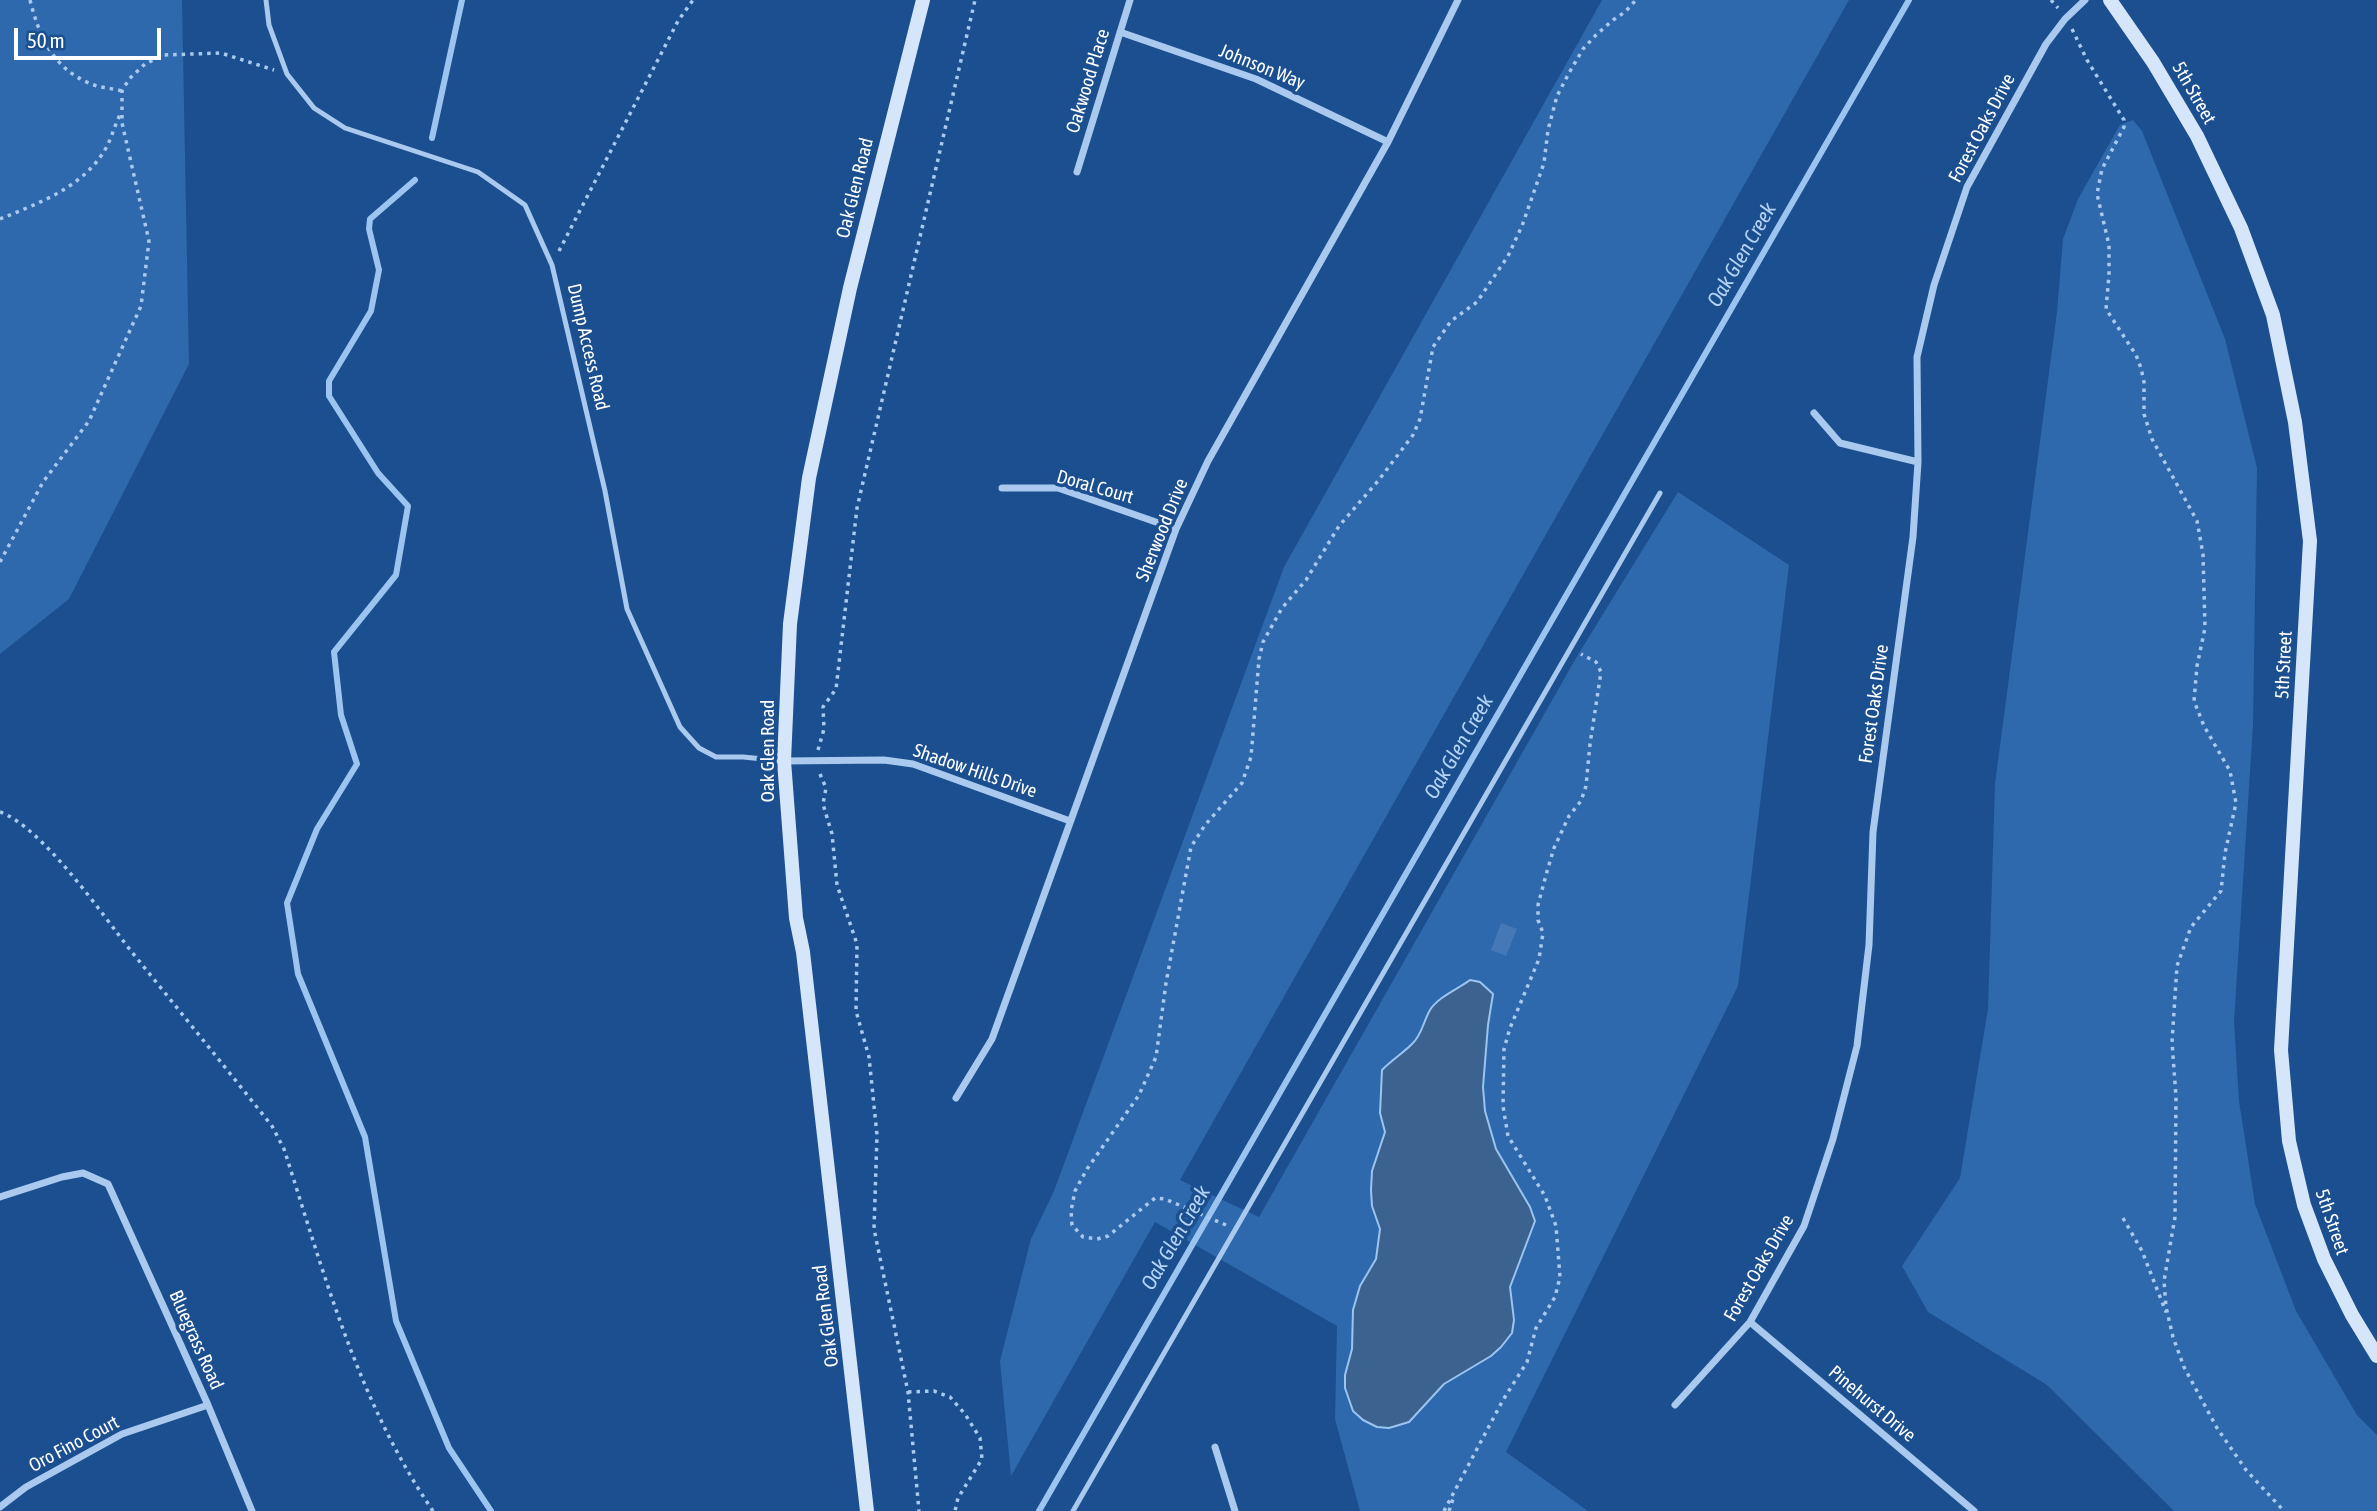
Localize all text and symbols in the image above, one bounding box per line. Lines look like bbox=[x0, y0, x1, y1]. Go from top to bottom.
scale bar bbox=[18, 14, 164, 58]
street label: Oakwood Place bbox=[1061, 26, 1115, 136]
text: 50 m bbox=[27, 28, 65, 52]
street label: Johnson Way bbox=[1216, 39, 1308, 95]
street label: 5th Street bbox=[2167, 58, 2221, 128]
street label: Forest Oaks Drive bbox=[1944, 70, 2020, 186]
street label: Oak Glen Road bbox=[832, 136, 878, 240]
water label: Oak Glen Creek bbox=[1702, 198, 1782, 312]
street label: Dump Access Road bbox=[562, 281, 614, 413]
street label: Doral Court bbox=[1054, 465, 1136, 509]
street label: Sherwood Drive bbox=[1131, 475, 1193, 585]
street label: 5th Street bbox=[2271, 630, 2297, 700]
street label: Forest Oaks Drive bbox=[1854, 643, 1894, 765]
water label: Oak Glen Creek bbox=[1419, 690, 1499, 804]
street label: Oak Glen Road bbox=[757, 700, 779, 802]
street label: Shadow Hills Drive bbox=[910, 739, 1040, 803]
water label: Oak Glen Creek bbox=[1136, 1181, 1216, 1295]
street label: 5th Street bbox=[2310, 1186, 2354, 1258]
street label: Forest Oaks Drive bbox=[1719, 1210, 1799, 1326]
street label: Oak Glen Road bbox=[808, 1264, 844, 1368]
street label: Bluegrass Road bbox=[164, 1287, 228, 1393]
street label: Pinehurst Drive bbox=[1824, 1361, 1920, 1447]
street label: Oro Fino Court bbox=[25, 1411, 123, 1477]

